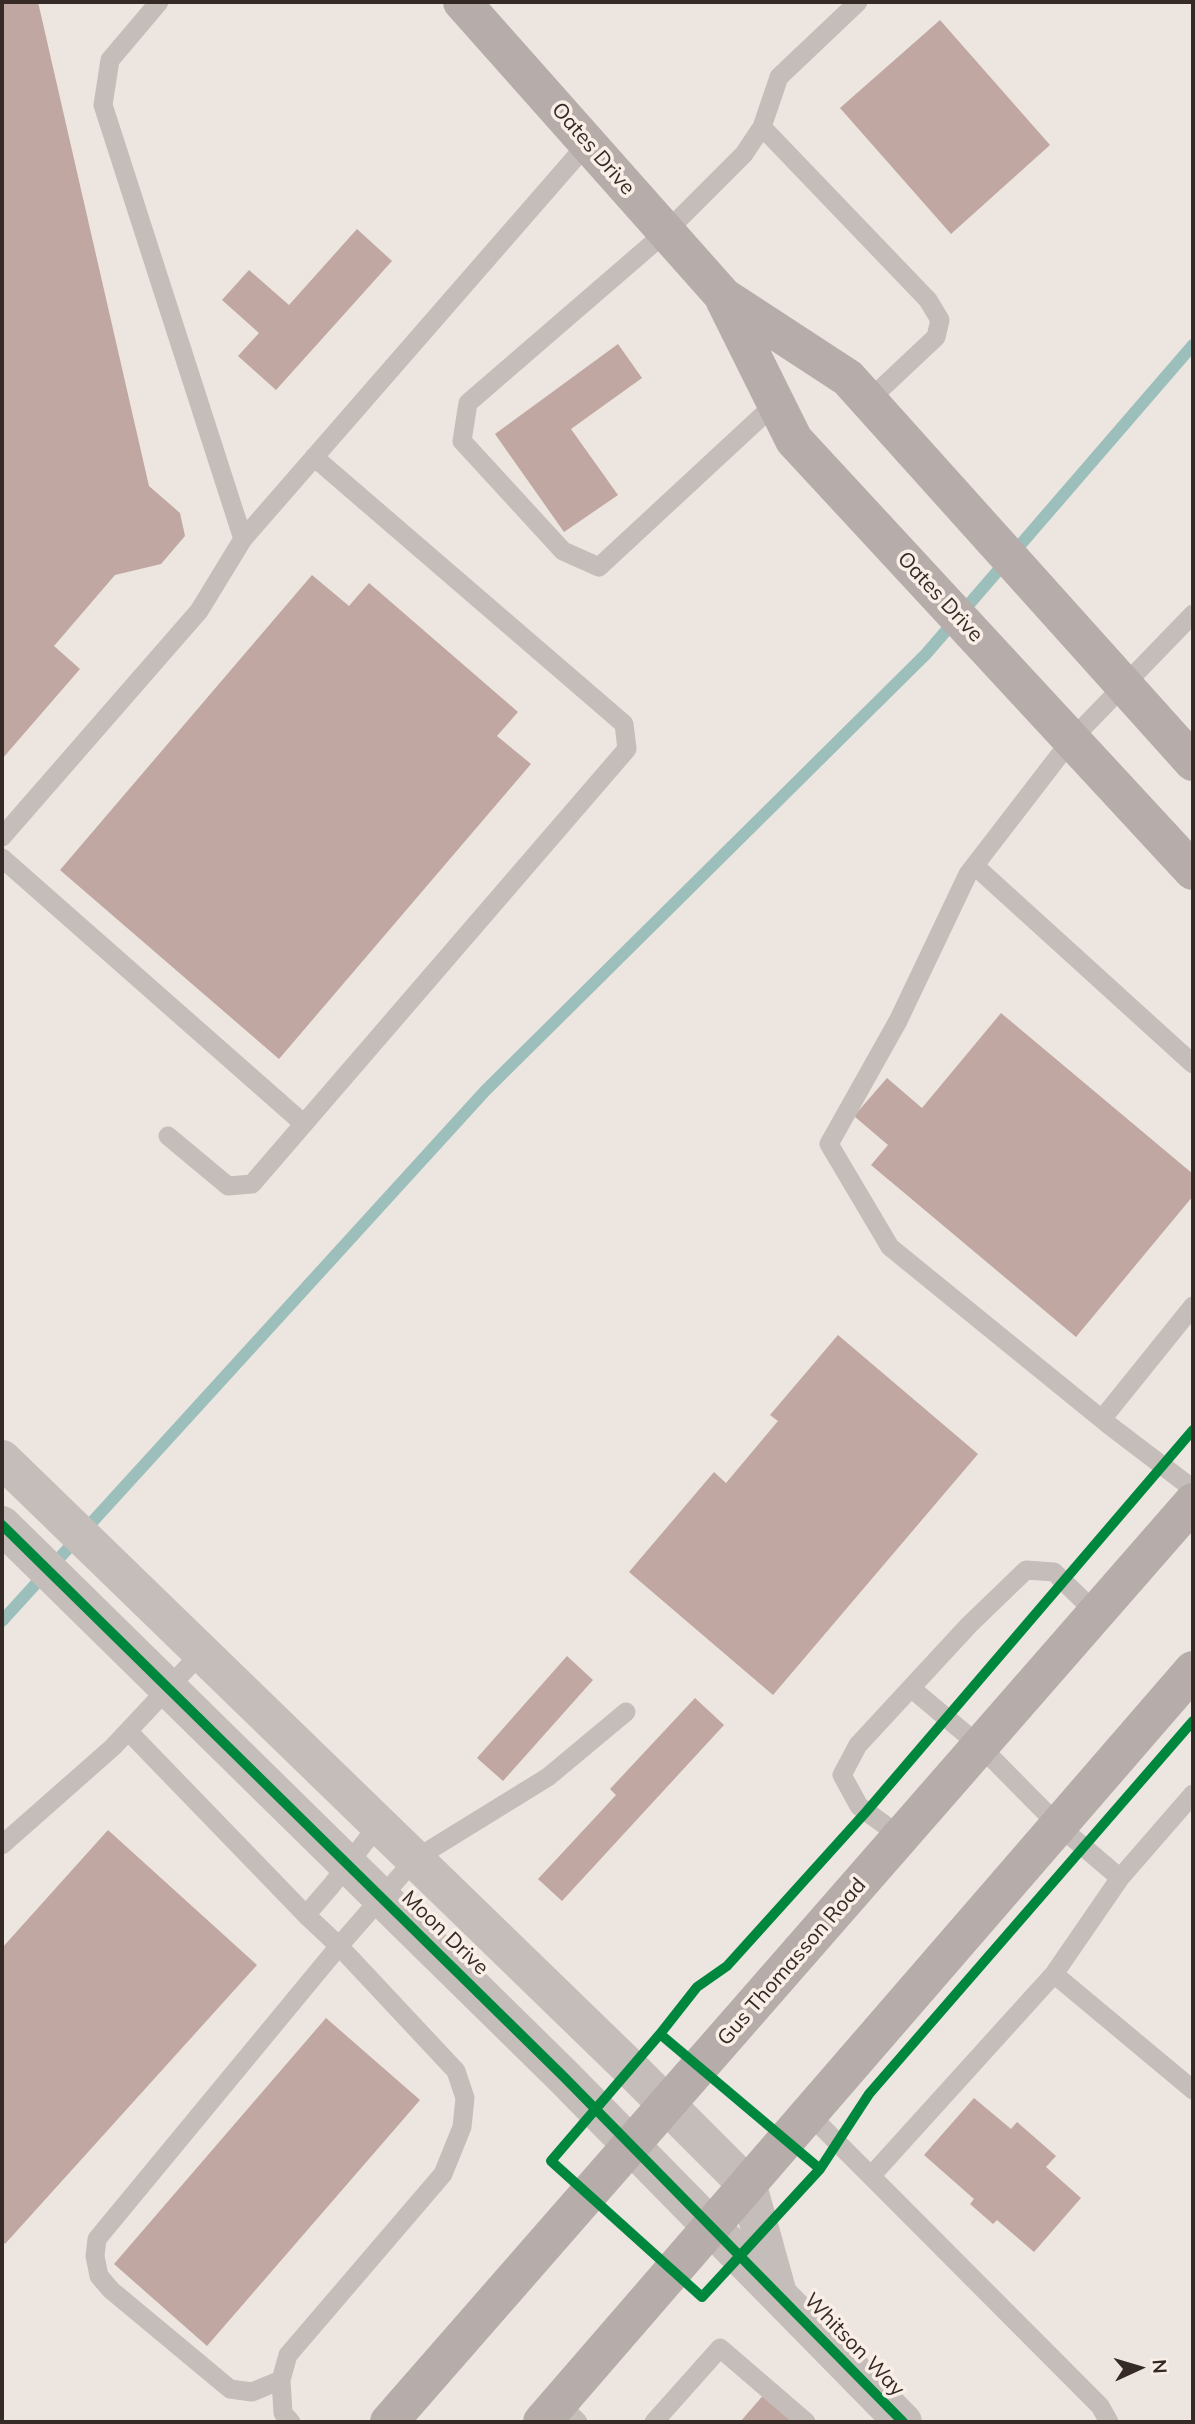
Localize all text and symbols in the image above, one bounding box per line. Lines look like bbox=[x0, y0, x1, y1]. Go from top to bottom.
street label: Oates Drive bbox=[546, 98, 640, 200]
street label: Oates Drive bbox=[892, 547, 988, 647]
street label: Gus Thomasson Road bbox=[712, 1873, 872, 2051]
street label: Moon Drive bbox=[396, 1886, 494, 1980]
street label: Whitson Way bbox=[798, 2288, 910, 2402]
north arrow bbox=[1104, 2333, 1174, 2403]
text: N bbox=[1147, 2359, 1172, 2375]

